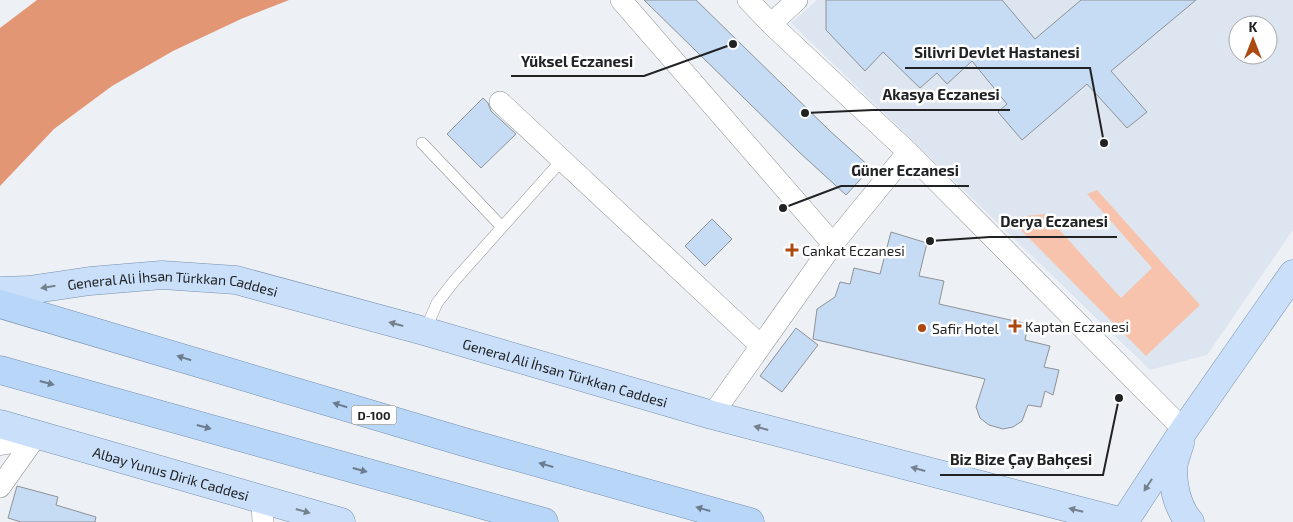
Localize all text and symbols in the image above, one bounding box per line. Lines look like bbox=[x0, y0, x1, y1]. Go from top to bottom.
north arrow bbox=[1228, 15, 1278, 65]
text: K bbox=[1249, 18, 1258, 35]
callout: Silivri Devlet Hastanesi bbox=[905, 38, 1090, 68]
text: Silivri Devlet Hastanesi bbox=[914, 43, 1080, 61]
callout: Yüksel Eczanesi bbox=[511, 46, 644, 76]
text: Yüksel Eczanesi bbox=[521, 52, 633, 70]
callout: Akasya Eczanesi bbox=[873, 80, 1010, 110]
text: Akasya Eczanesi bbox=[882, 85, 1000, 104]
callout: Güner Eczanesi bbox=[841, 156, 969, 186]
text: Güner Eczanesi bbox=[851, 161, 959, 179]
callout: Derya Eczanesi bbox=[990, 207, 1117, 237]
text: Derya Eczanesi bbox=[1000, 212, 1108, 231]
place label: Cankat Eczanesi bbox=[802, 242, 905, 259]
marker: Cankat Eczanesi bbox=[786, 244, 798, 256]
street label: General Ali İhsan Türkkan Caddesi bbox=[66, 266, 280, 300]
one-way arrow bbox=[39, 283, 55, 291]
place label: Kaptan Eczanesi bbox=[1025, 318, 1129, 335]
one-way arrow bbox=[388, 319, 403, 327]
place label: Safir Hotel bbox=[932, 320, 1000, 337]
marker: Kaptan Eczanesi bbox=[1009, 320, 1021, 332]
marker: Safir Hotel bbox=[916, 322, 928, 334]
street label: General Ali İhsan Türkkan Caddesi bbox=[461, 334, 670, 410]
one-way arrow bbox=[177, 354, 192, 362]
one-way arrow bbox=[40, 380, 55, 388]
one-way arrow bbox=[332, 400, 347, 408]
road number: D-100 bbox=[352, 406, 396, 424]
one-way arrow bbox=[196, 423, 211, 431]
one-way arrow bbox=[754, 423, 769, 431]
street label: Albay Yunus Dirik Caddesi bbox=[91, 443, 251, 504]
callout: Biz Bize Çay Bahçesi bbox=[940, 445, 1103, 475]
text: Biz Bize Çay Bahçesi bbox=[950, 450, 1092, 470]
one-way arrow bbox=[539, 460, 554, 468]
one-way arrow bbox=[911, 465, 926, 473]
one-way arrow bbox=[353, 466, 368, 474]
one-way arrow bbox=[1143, 478, 1153, 492]
one-way arrow bbox=[695, 504, 710, 512]
one-way arrow bbox=[1068, 506, 1083, 514]
one-way arrow bbox=[295, 507, 310, 515]

